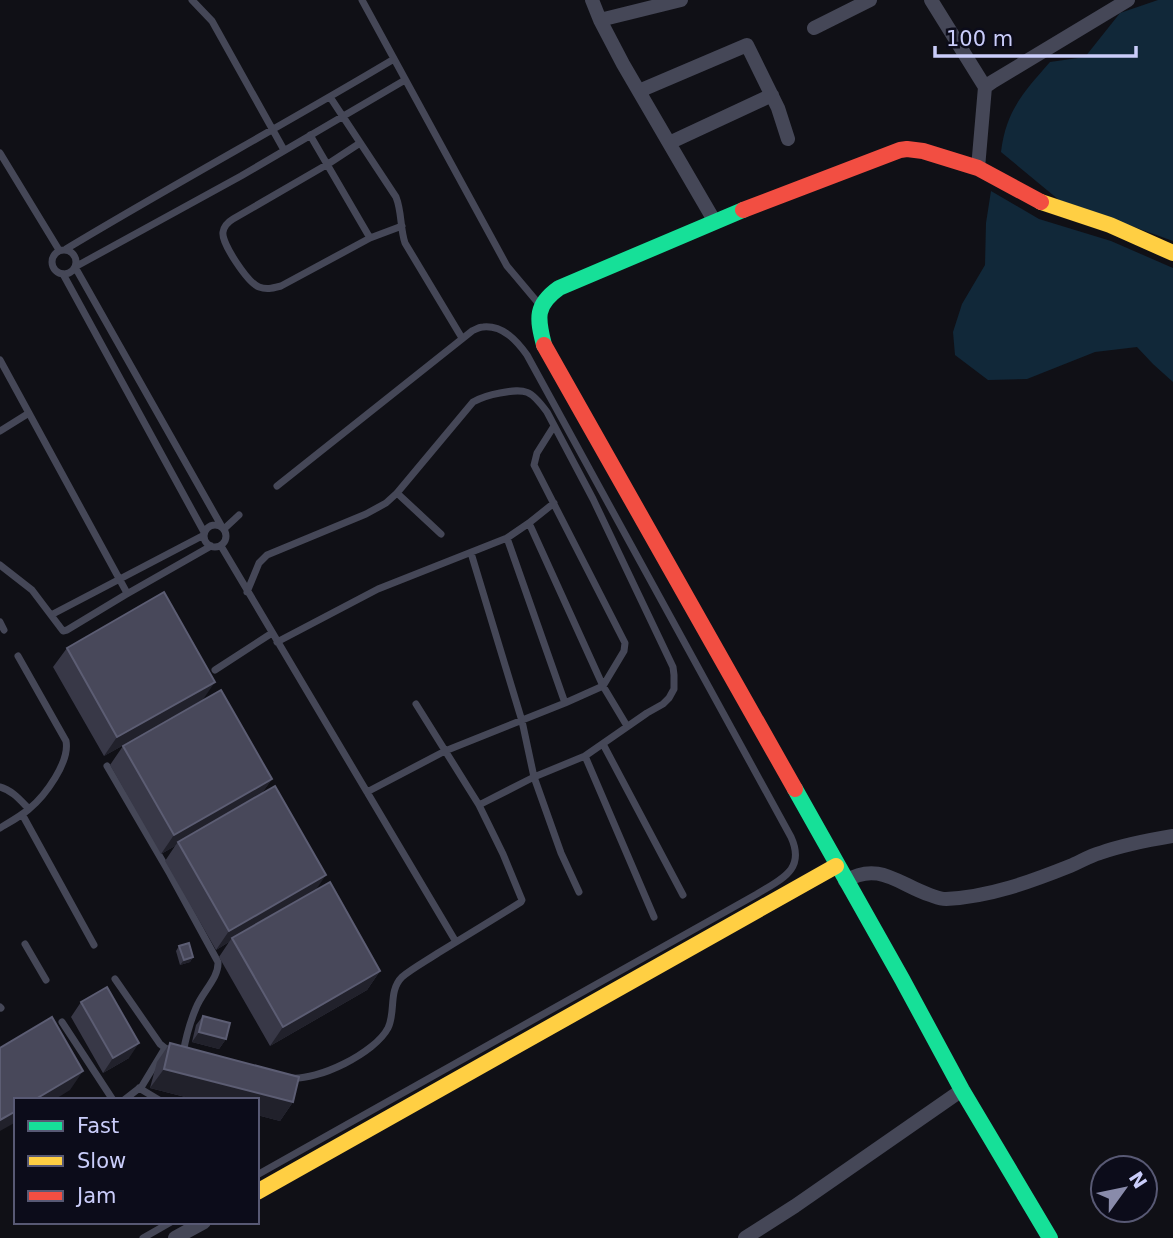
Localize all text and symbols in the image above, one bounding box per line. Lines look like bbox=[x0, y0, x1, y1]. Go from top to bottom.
scale bar bbox=[935, 14, 1136, 58]
text: 100 m bbox=[946, 27, 1013, 51]
legend bbox=[14, 1098, 259, 1224]
text: Fast bbox=[77, 1114, 119, 1138]
text: Slow bbox=[77, 1149, 126, 1173]
north arrow bbox=[1089, 1154, 1159, 1224]
text: N bbox=[1125, 1167, 1152, 1192]
text: Jam bbox=[75, 1184, 117, 1208]

